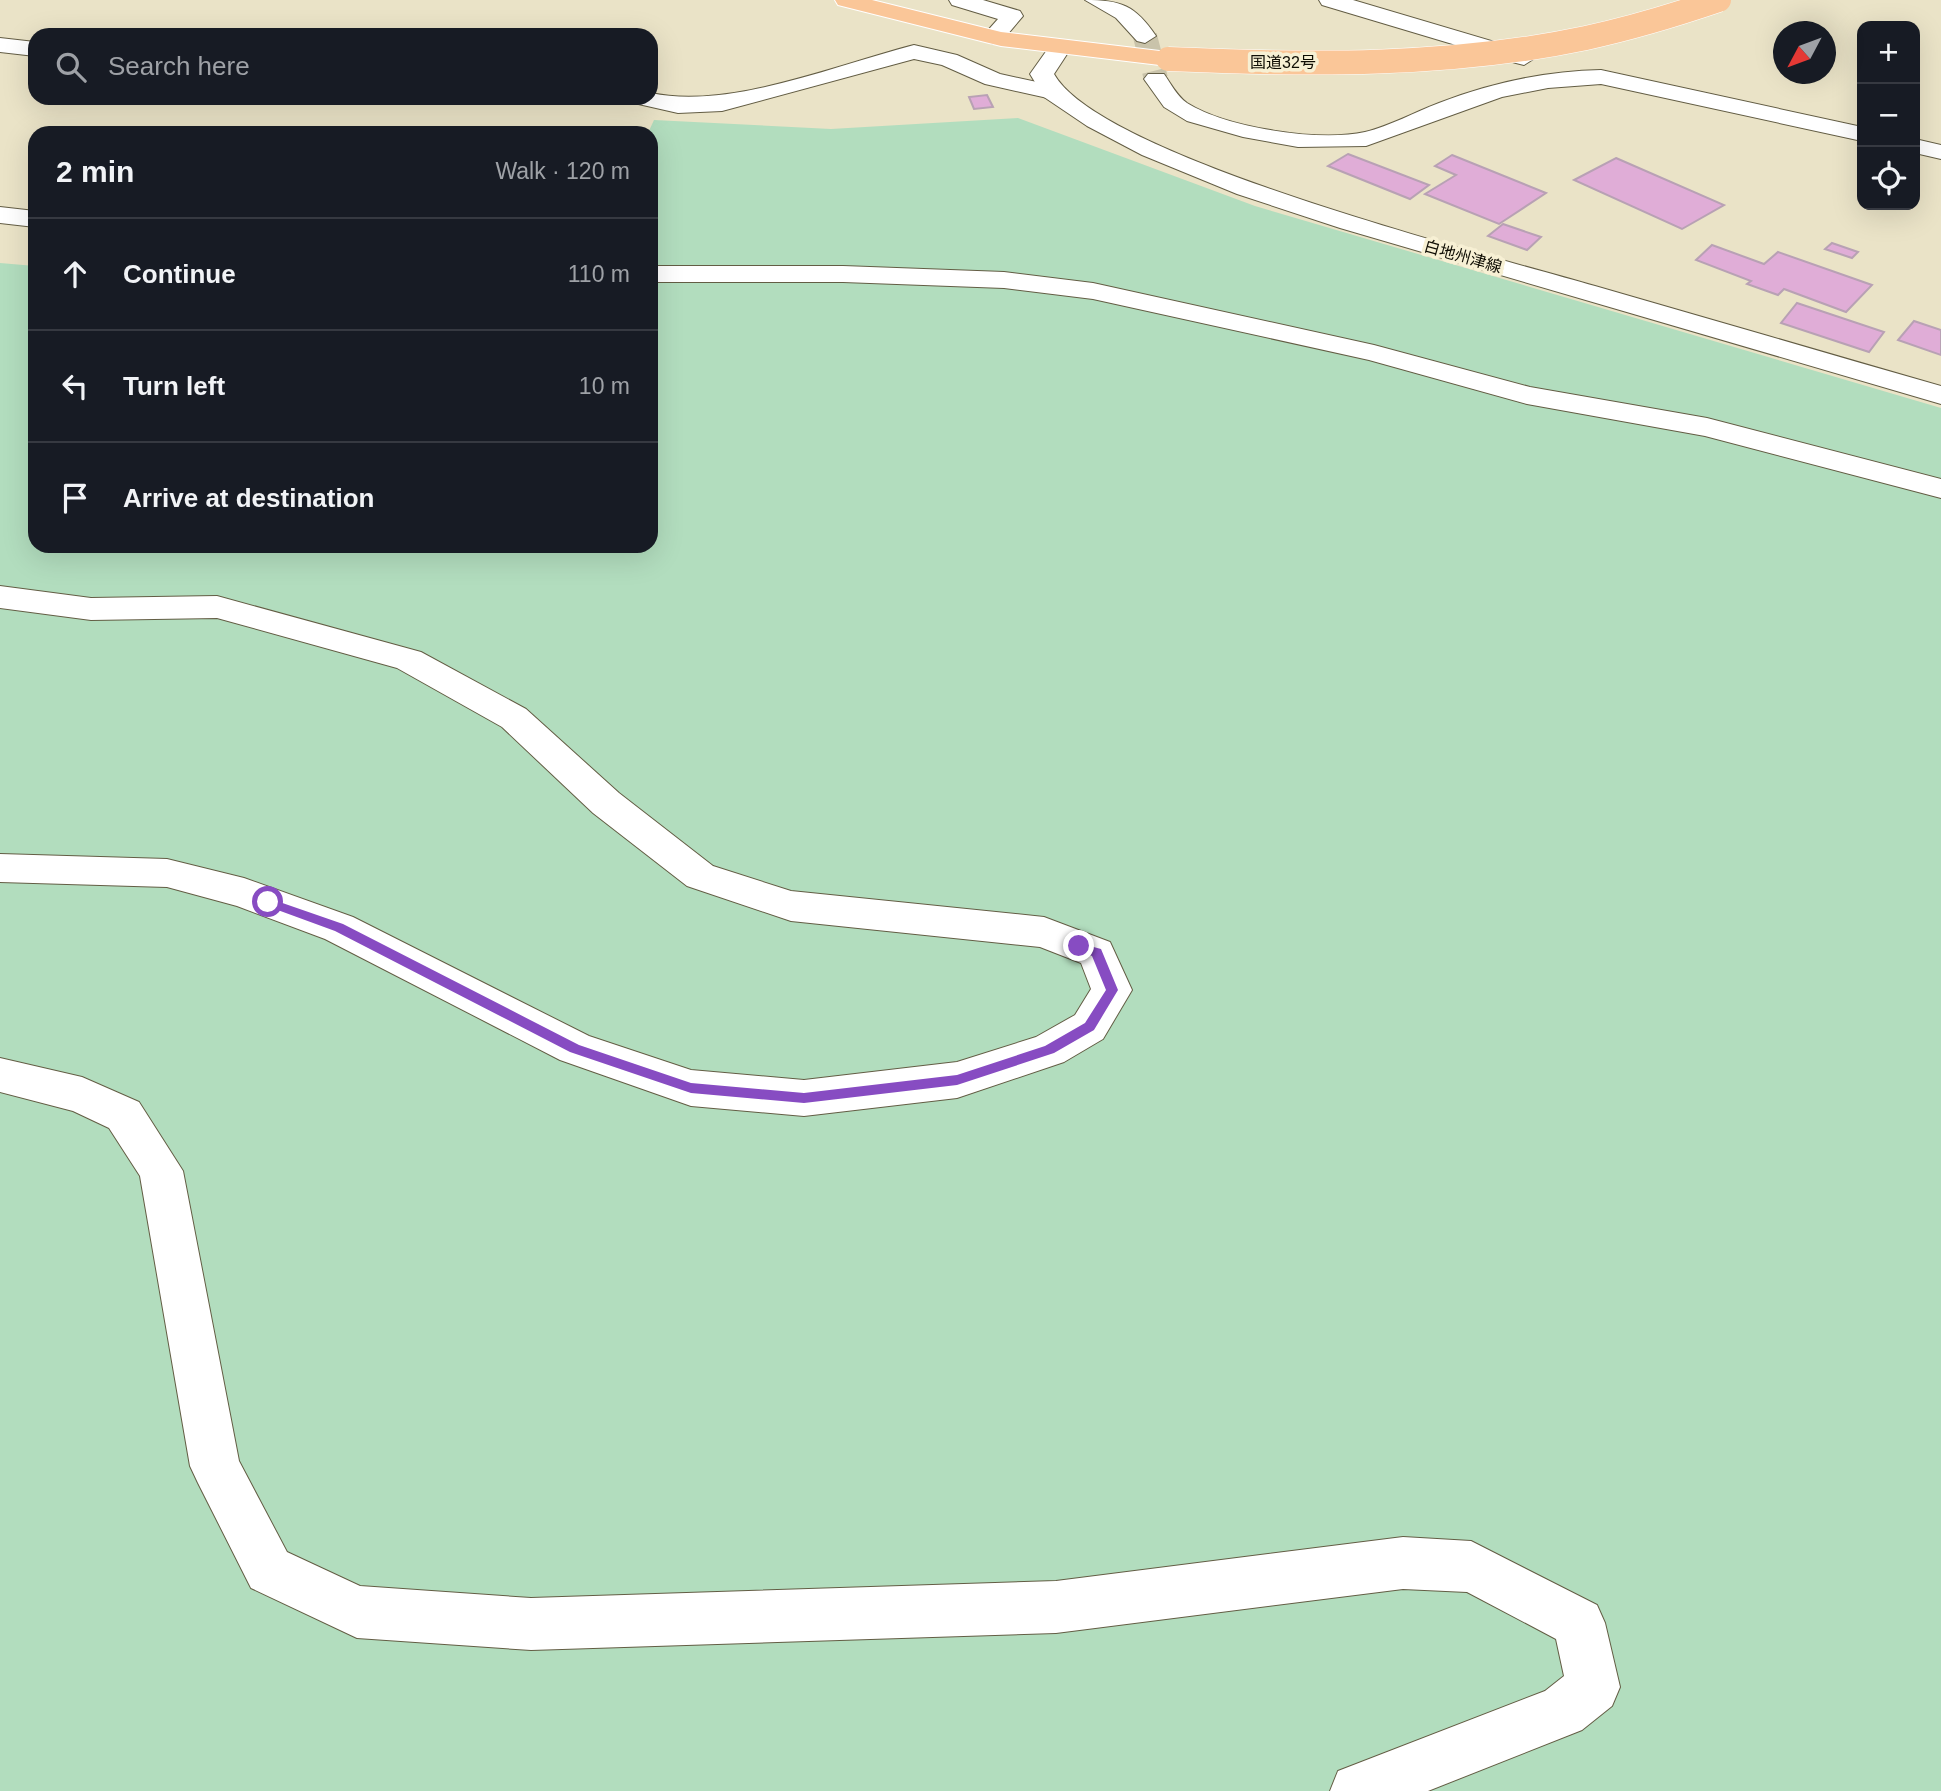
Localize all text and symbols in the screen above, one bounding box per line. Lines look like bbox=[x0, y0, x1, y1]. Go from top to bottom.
north arrow bbox=[1773, 21, 1836, 84]
map controls bbox=[1857, 21, 1920, 210]
button: + bbox=[1857, 21, 1920, 84]
search box bbox=[28, 28, 658, 105]
icon: search bbox=[52, 48, 90, 86]
text: Search here bbox=[108, 51, 250, 81]
street label: 国道32号 bbox=[1250, 54, 1316, 71]
button: − bbox=[1857, 84, 1920, 147]
button: locate bbox=[1857, 147, 1920, 210]
text: 2 min bbox=[56, 155, 134, 188]
text: Walk · 120 m bbox=[495, 158, 630, 184]
street label: 白地州津線 bbox=[1422, 237, 1504, 276]
icon: ahead bbox=[56, 255, 94, 293]
text: Continue bbox=[123, 259, 236, 289]
text: 110 m bbox=[568, 261, 630, 287]
icon: left bbox=[56, 367, 94, 405]
text: Turn left bbox=[123, 371, 225, 401]
text: 10 m bbox=[579, 373, 630, 399]
icon: arrive bbox=[56, 479, 94, 517]
text: Arrive at destination bbox=[123, 483, 374, 513]
route start bbox=[252, 886, 283, 917]
route end bbox=[1063, 930, 1094, 961]

